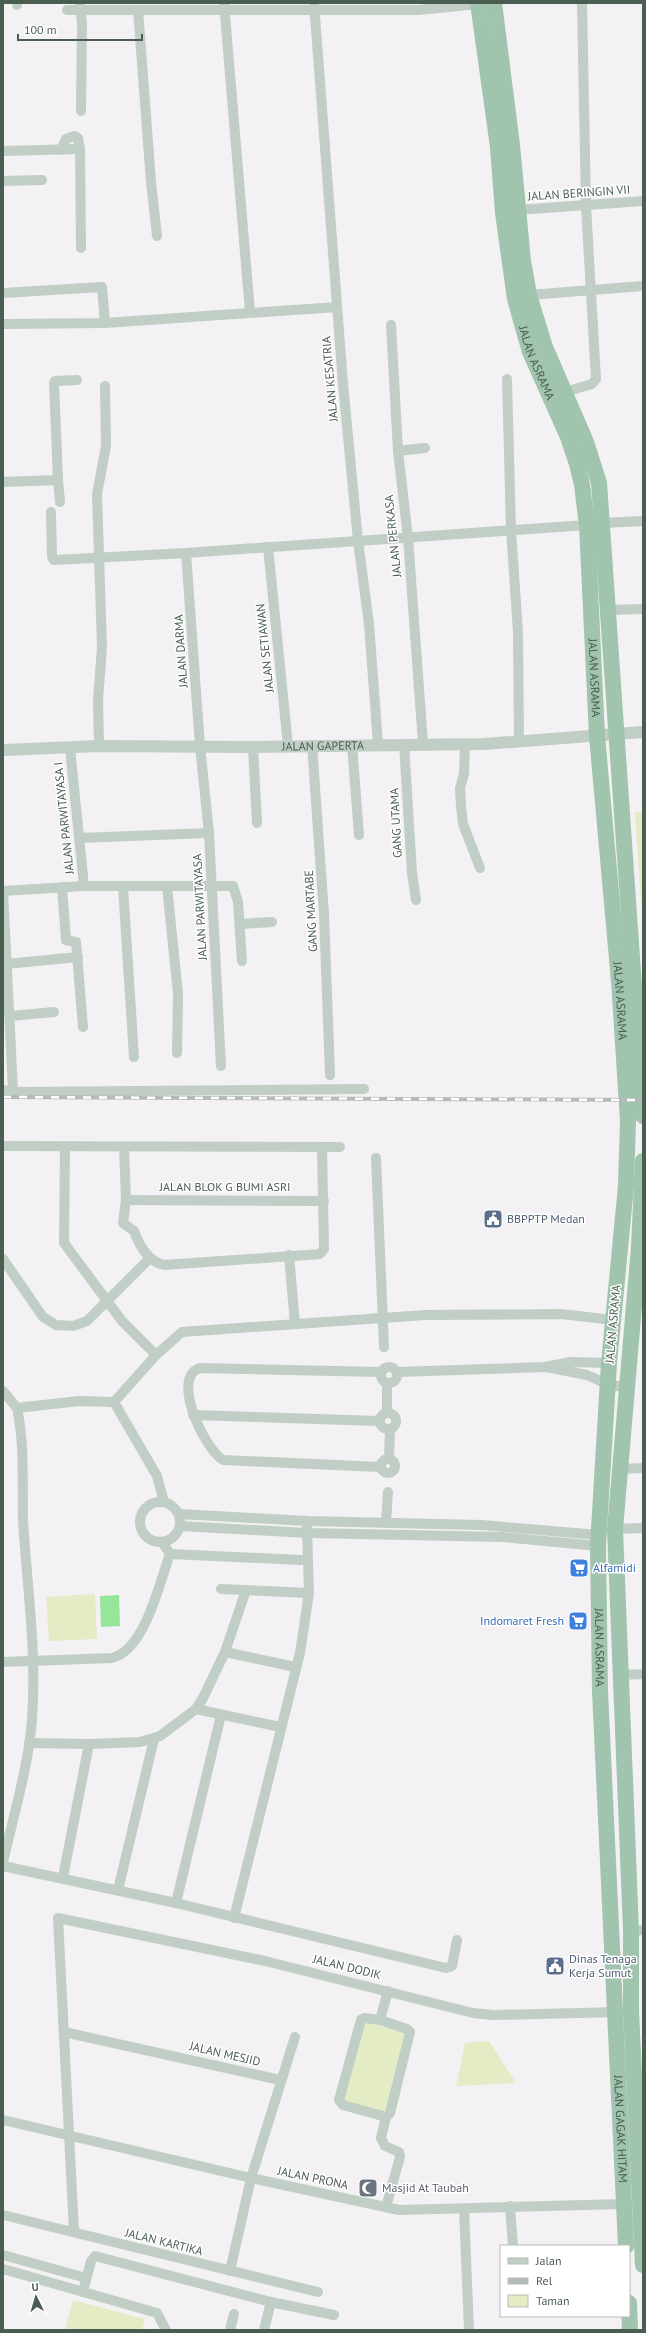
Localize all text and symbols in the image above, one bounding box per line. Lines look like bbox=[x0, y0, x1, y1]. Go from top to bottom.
scale bar bbox=[18, 16, 142, 42]
text: 100 m bbox=[24, 22, 57, 37]
street label: JALAN BERINGIN VII bbox=[526, 181, 631, 204]
street label: JALAN ASRAMA bbox=[516, 323, 558, 402]
street label: JALAN KESATRIA bbox=[318, 336, 341, 423]
street label: JALAN PERKASA bbox=[381, 494, 404, 579]
street label: JALAN SETIAWAN bbox=[252, 603, 277, 694]
street label: JALAN DARMA bbox=[170, 614, 191, 689]
street label: JALAN ASRAMA bbox=[585, 637, 604, 717]
street label: JALAN GAPERTA bbox=[281, 738, 364, 754]
street label: JALAN PARWITAYASA I bbox=[50, 761, 77, 876]
street label: GANG UTAMA bbox=[386, 788, 405, 858]
street label: JALAN PARWITAYASA bbox=[189, 853, 210, 962]
street label: GANG MARTABE bbox=[301, 870, 320, 952]
street label: JALAN ASRAMA bbox=[610, 960, 631, 1040]
street label: JALAN BLOK G BUMI ASRI bbox=[158, 1179, 291, 1194]
public building icon: BBPPTP Medan bbox=[482, 1208, 504, 1230]
place label: BBPPTP Medan bbox=[507, 1211, 585, 1226]
street label: JALAN ASRAMA bbox=[602, 1284, 623, 1365]
supermarket icon: Alfamidi bbox=[568, 1557, 590, 1579]
place label: Alfamidi bbox=[593, 1560, 636, 1575]
street label: JALAN ASRAMA bbox=[592, 1607, 608, 1687]
supermarket icon: Indomaret Fresh bbox=[567, 1610, 589, 1632]
place label: Indomaret Fresh bbox=[480, 1613, 564, 1628]
street label: JALAN DODIK bbox=[310, 1951, 383, 1982]
place label: Dinas Tenaga Kerja Sumut bbox=[569, 1951, 637, 1980]
public building icon: Dinas Tenaga Kerja Sumut bbox=[544, 1955, 566, 1977]
street label: JALAN MESJID bbox=[187, 2038, 262, 2069]
street label: JALAN GAGAK HITAM bbox=[611, 2074, 631, 2183]
street label: JALAN PRONA bbox=[275, 2163, 350, 2192]
mosque icon: Masjid At Taubah bbox=[357, 2177, 379, 2199]
place label: Masjid At Taubah bbox=[382, 2180, 469, 2195]
street label: JALAN KARTIKA bbox=[123, 2224, 205, 2258]
legend bbox=[500, 2245, 630, 2317]
text: Jalan bbox=[535, 2253, 561, 2268]
text: Rel bbox=[536, 2273, 553, 2288]
north arrow bbox=[16, 2277, 56, 2317]
text: U bbox=[31, 2280, 39, 2294]
text: Taman bbox=[536, 2293, 570, 2308]

